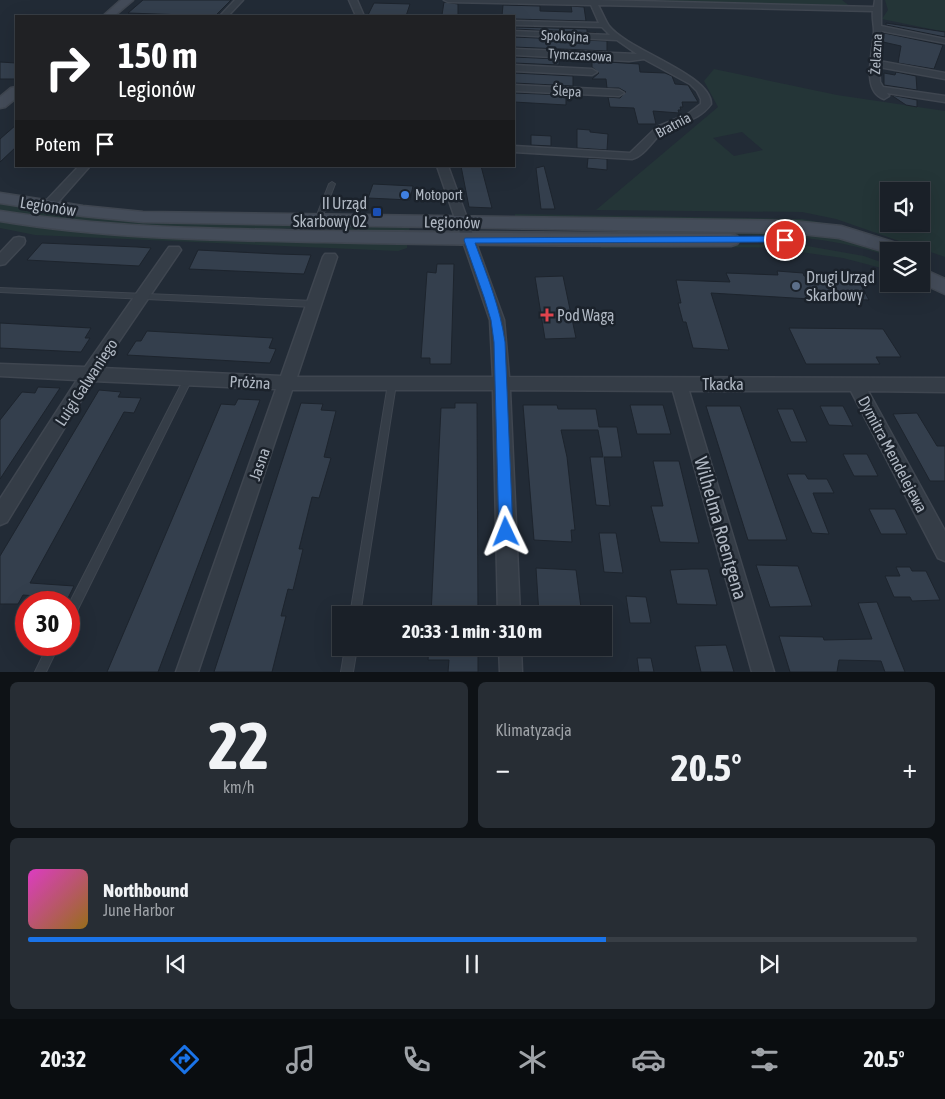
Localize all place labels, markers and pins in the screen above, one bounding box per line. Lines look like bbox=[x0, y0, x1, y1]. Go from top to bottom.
place label: Motoport bbox=[415, 187, 463, 203]
marker: Motoport bbox=[399, 189, 411, 201]
place label: II Urząd Skarbowy 02 bbox=[293, 194, 367, 231]
marker: II Urząd Skarbowy 02 bbox=[371, 206, 383, 218]
pin bbox=[764, 219, 806, 261]
place label: Drugi Urząd Skarbowy bbox=[806, 268, 875, 305]
marker: Drugi Urząd Skarbowy bbox=[790, 280, 802, 292]
place label: Pod Wagą bbox=[557, 306, 615, 325]
marker: Pod Wagą bbox=[541, 309, 553, 321]

